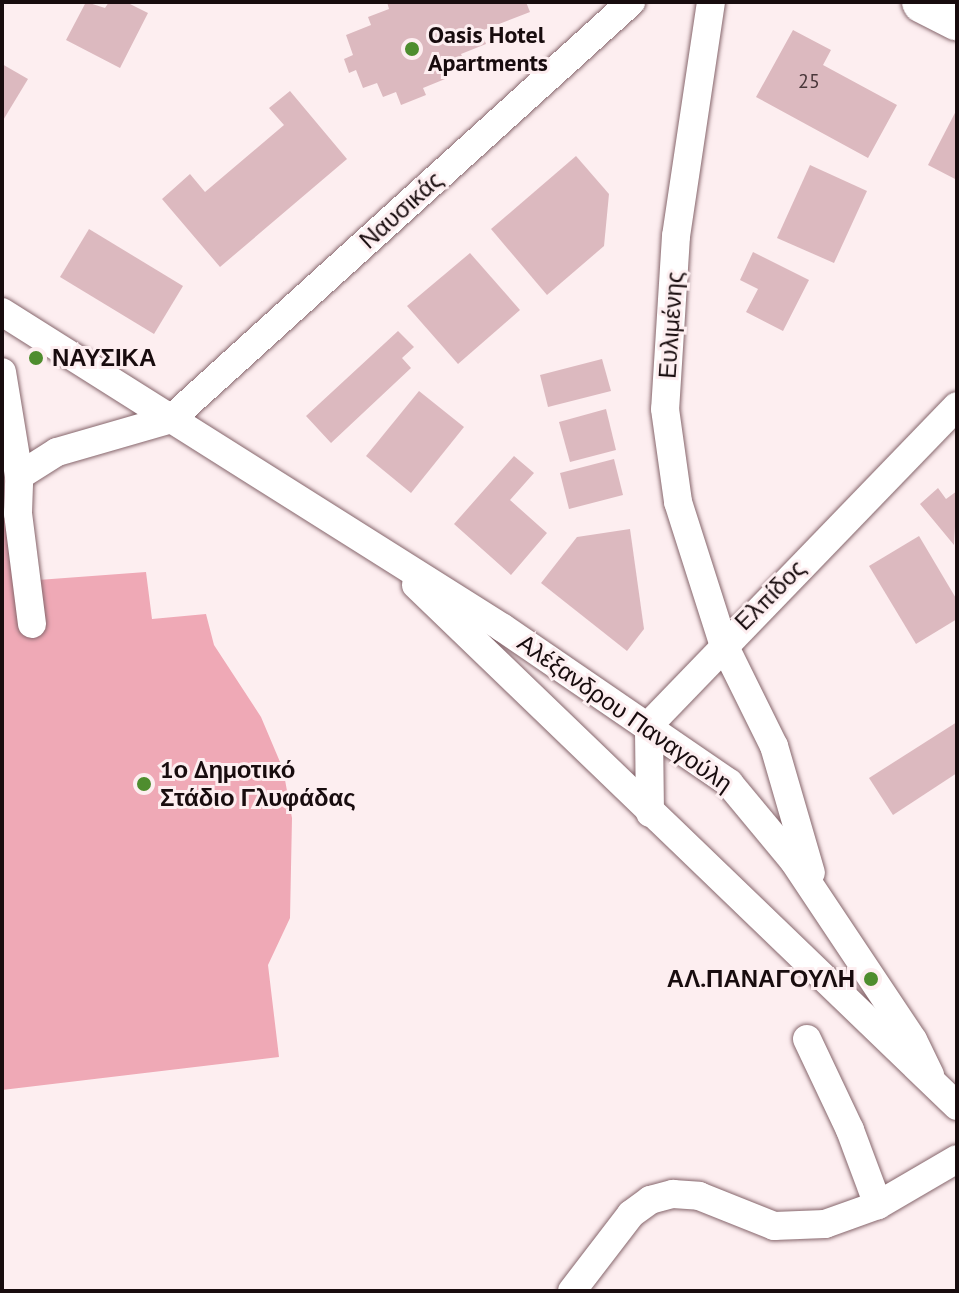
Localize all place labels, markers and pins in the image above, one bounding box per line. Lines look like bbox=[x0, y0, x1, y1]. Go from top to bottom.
place label: Oasis Hotel Apartments bbox=[428, 21, 548, 77]
marker: Oasis Hotel Apartments bbox=[403, 40, 421, 58]
place label: ΝΑΥΣΙΚΑ bbox=[52, 344, 156, 372]
marker: ΝΑΥΣΙΚΑ bbox=[27, 349, 45, 367]
place label: 1ο Δημοτικό Στάδιο Γλυφάδας bbox=[160, 756, 356, 812]
marker: 1ο Δημοτικό Στάδιο Γλυφάδας bbox=[135, 775, 153, 793]
place label: ΑΛ.ΠΑΝΑΓΟΥΛΗ bbox=[667, 965, 855, 993]
marker: ΑΛ.ΠΑΝΑΓΟΥΛΗ bbox=[862, 970, 880, 988]

